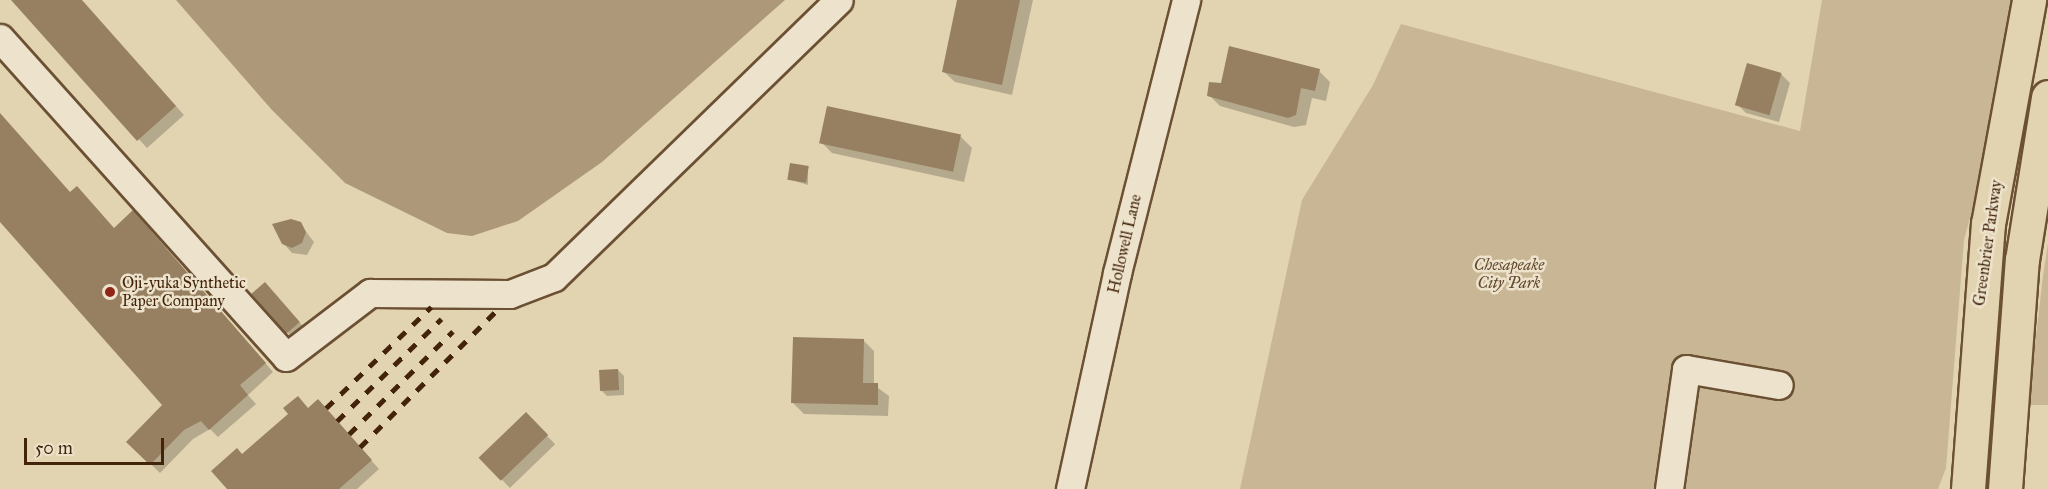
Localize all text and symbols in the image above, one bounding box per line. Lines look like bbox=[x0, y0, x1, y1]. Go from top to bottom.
street label: Greenbrier Parkway bbox=[1970, 179, 2006, 307]
street label: Hollowell Lane bbox=[1104, 192, 1146, 296]
park label: Chesapeake City Park bbox=[1474, 255, 1544, 293]
place label: Oji-yuka Synthetic Paper Company bbox=[122, 273, 246, 311]
marker: Oji-yuka Synthetic Paper Company bbox=[103, 285, 117, 299]
scale bar bbox=[27, 426, 166, 464]
text: 50 m bbox=[35, 437, 73, 459]

